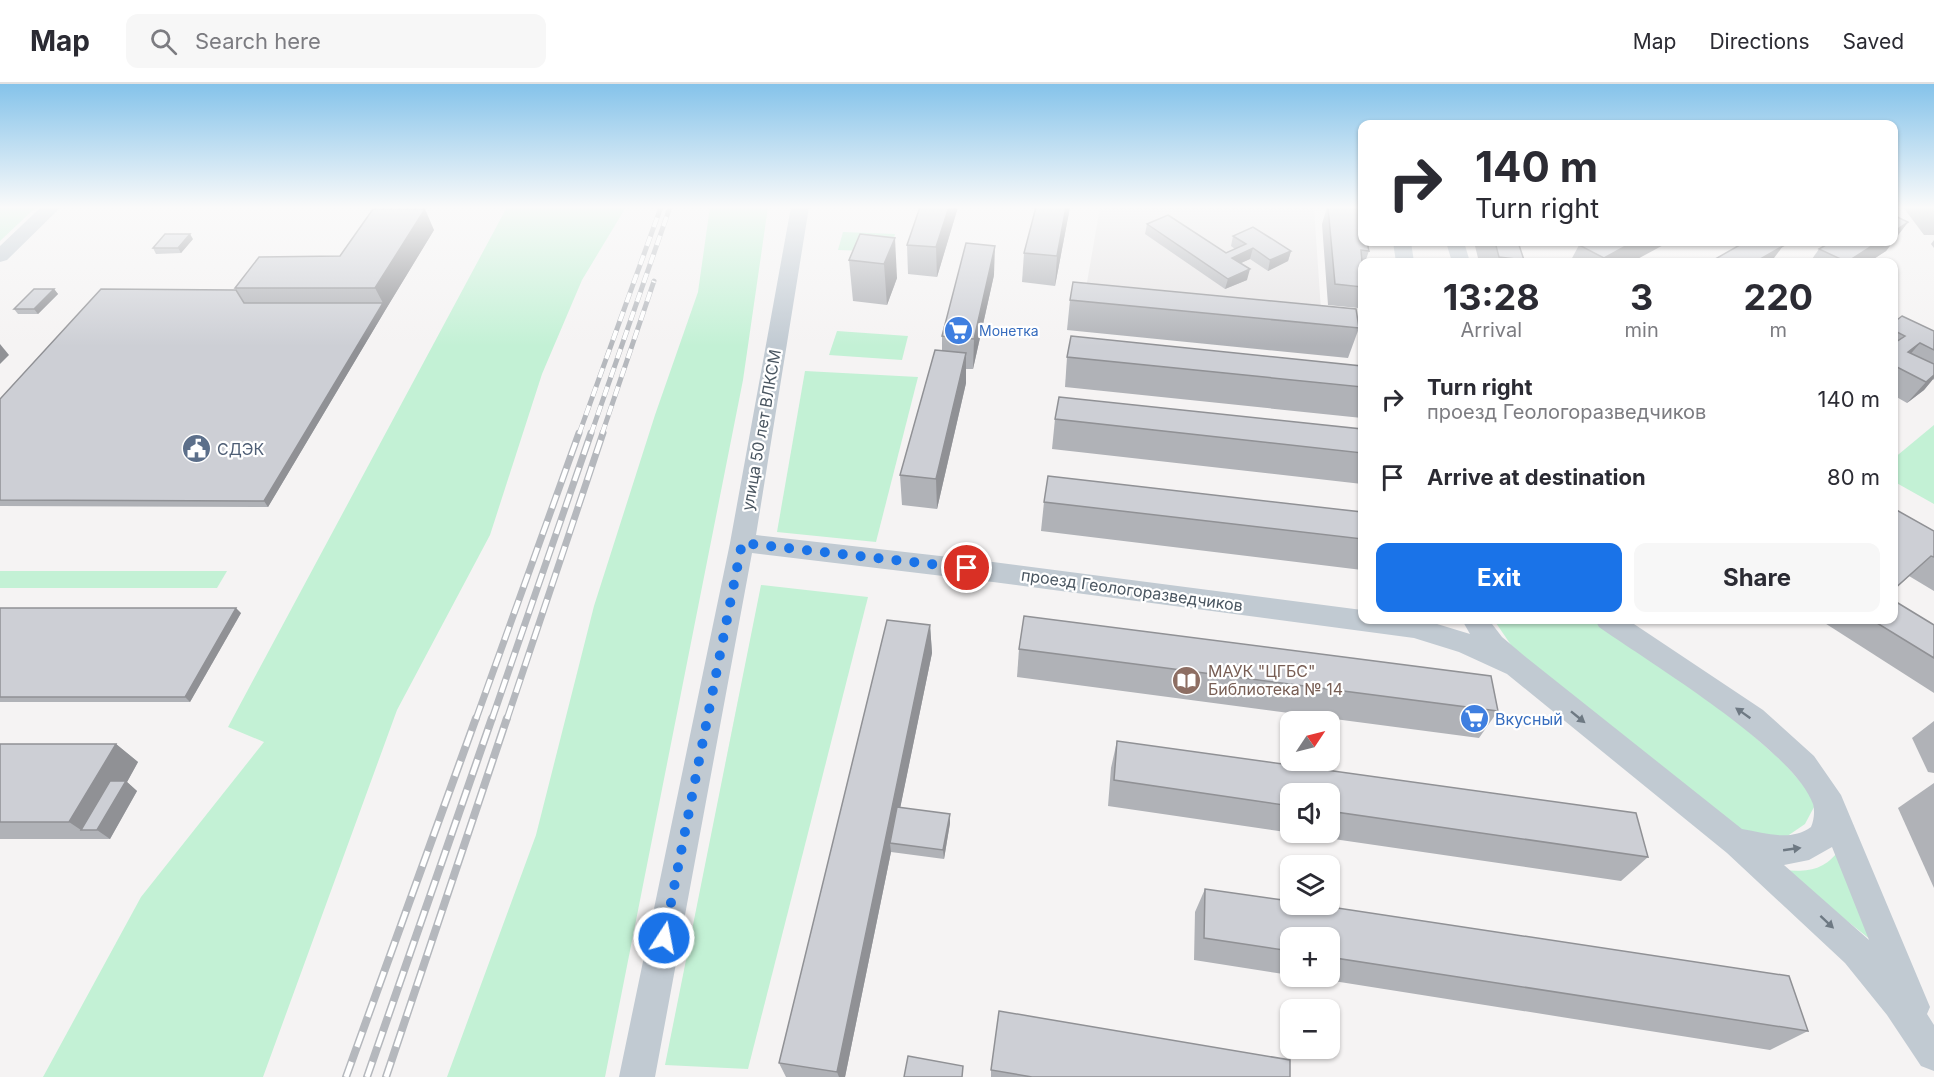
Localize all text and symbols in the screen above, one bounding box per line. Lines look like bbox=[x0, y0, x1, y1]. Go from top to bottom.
search box bbox=[126, 14, 546, 68]
text: Map bbox=[30, 24, 90, 58]
icon: search bbox=[147, 25, 180, 58]
text: Search here bbox=[195, 28, 321, 54]
text: Map bbox=[1633, 29, 1676, 54]
text: Directions bbox=[1709, 29, 1810, 54]
text: Saved bbox=[1843, 29, 1904, 54]
text: 140 m bbox=[1475, 141, 1598, 192]
icon: right bbox=[1376, 144, 1454, 222]
text: Turn right bbox=[1475, 192, 1599, 225]
text: 13:28 bbox=[1443, 275, 1540, 319]
text: 3 bbox=[1630, 275, 1653, 319]
text: 220 bbox=[1744, 275, 1813, 319]
supermarket icon: Монетка bbox=[942, 314, 974, 346]
text: Arrival bbox=[1460, 318, 1522, 342]
text: min bbox=[1625, 318, 1659, 342]
text: m bbox=[1770, 318, 1787, 342]
place label: Монетка bbox=[979, 322, 1039, 339]
street label: улица 50 лет ВЛКСМ bbox=[737, 348, 785, 512]
text: Turn right bbox=[1427, 374, 1533, 400]
icon: right bbox=[1376, 383, 1409, 416]
text: 140 m bbox=[1818, 386, 1880, 412]
text: проезд Геологоразведчиков bbox=[1427, 400, 1706, 424]
public building icon: СДЭК bbox=[180, 433, 212, 465]
place label: СДЭК bbox=[217, 439, 264, 459]
icon: arrive bbox=[1376, 461, 1409, 494]
text: Arrive at destination bbox=[1427, 464, 1646, 490]
text: 80 m bbox=[1827, 464, 1880, 490]
pin bbox=[941, 542, 992, 593]
button: Exit bbox=[1376, 543, 1622, 612]
button: Share bbox=[1634, 543, 1880, 612]
icon: arrive bbox=[950, 551, 983, 584]
street label: проезд Геологоразведчиков bbox=[1020, 565, 1244, 615]
place label: МАУК "ЦГБС" Библиотека № 14 bbox=[1208, 661, 1343, 699]
library icon: МАУК "ЦГБС" Библиотека № 14 bbox=[1171, 664, 1203, 696]
supermarket icon: Вкусный bbox=[1458, 703, 1490, 735]
one-way arrow bbox=[1735, 708, 1751, 719]
place label: Вкусный bbox=[1495, 709, 1563, 729]
one-way arrow bbox=[1571, 710, 1586, 722]
north arrow bbox=[1280, 711, 1340, 771]
map controls bbox=[1280, 711, 1340, 1059]
button: sound bbox=[1280, 783, 1340, 843]
one-way arrow bbox=[1782, 845, 1801, 854]
button: layers bbox=[1280, 855, 1340, 915]
position arrow bbox=[632, 906, 696, 970]
one-way arrow bbox=[1819, 915, 1834, 929]
button: + bbox=[1280, 927, 1340, 987]
button: − bbox=[1280, 999, 1340, 1059]

